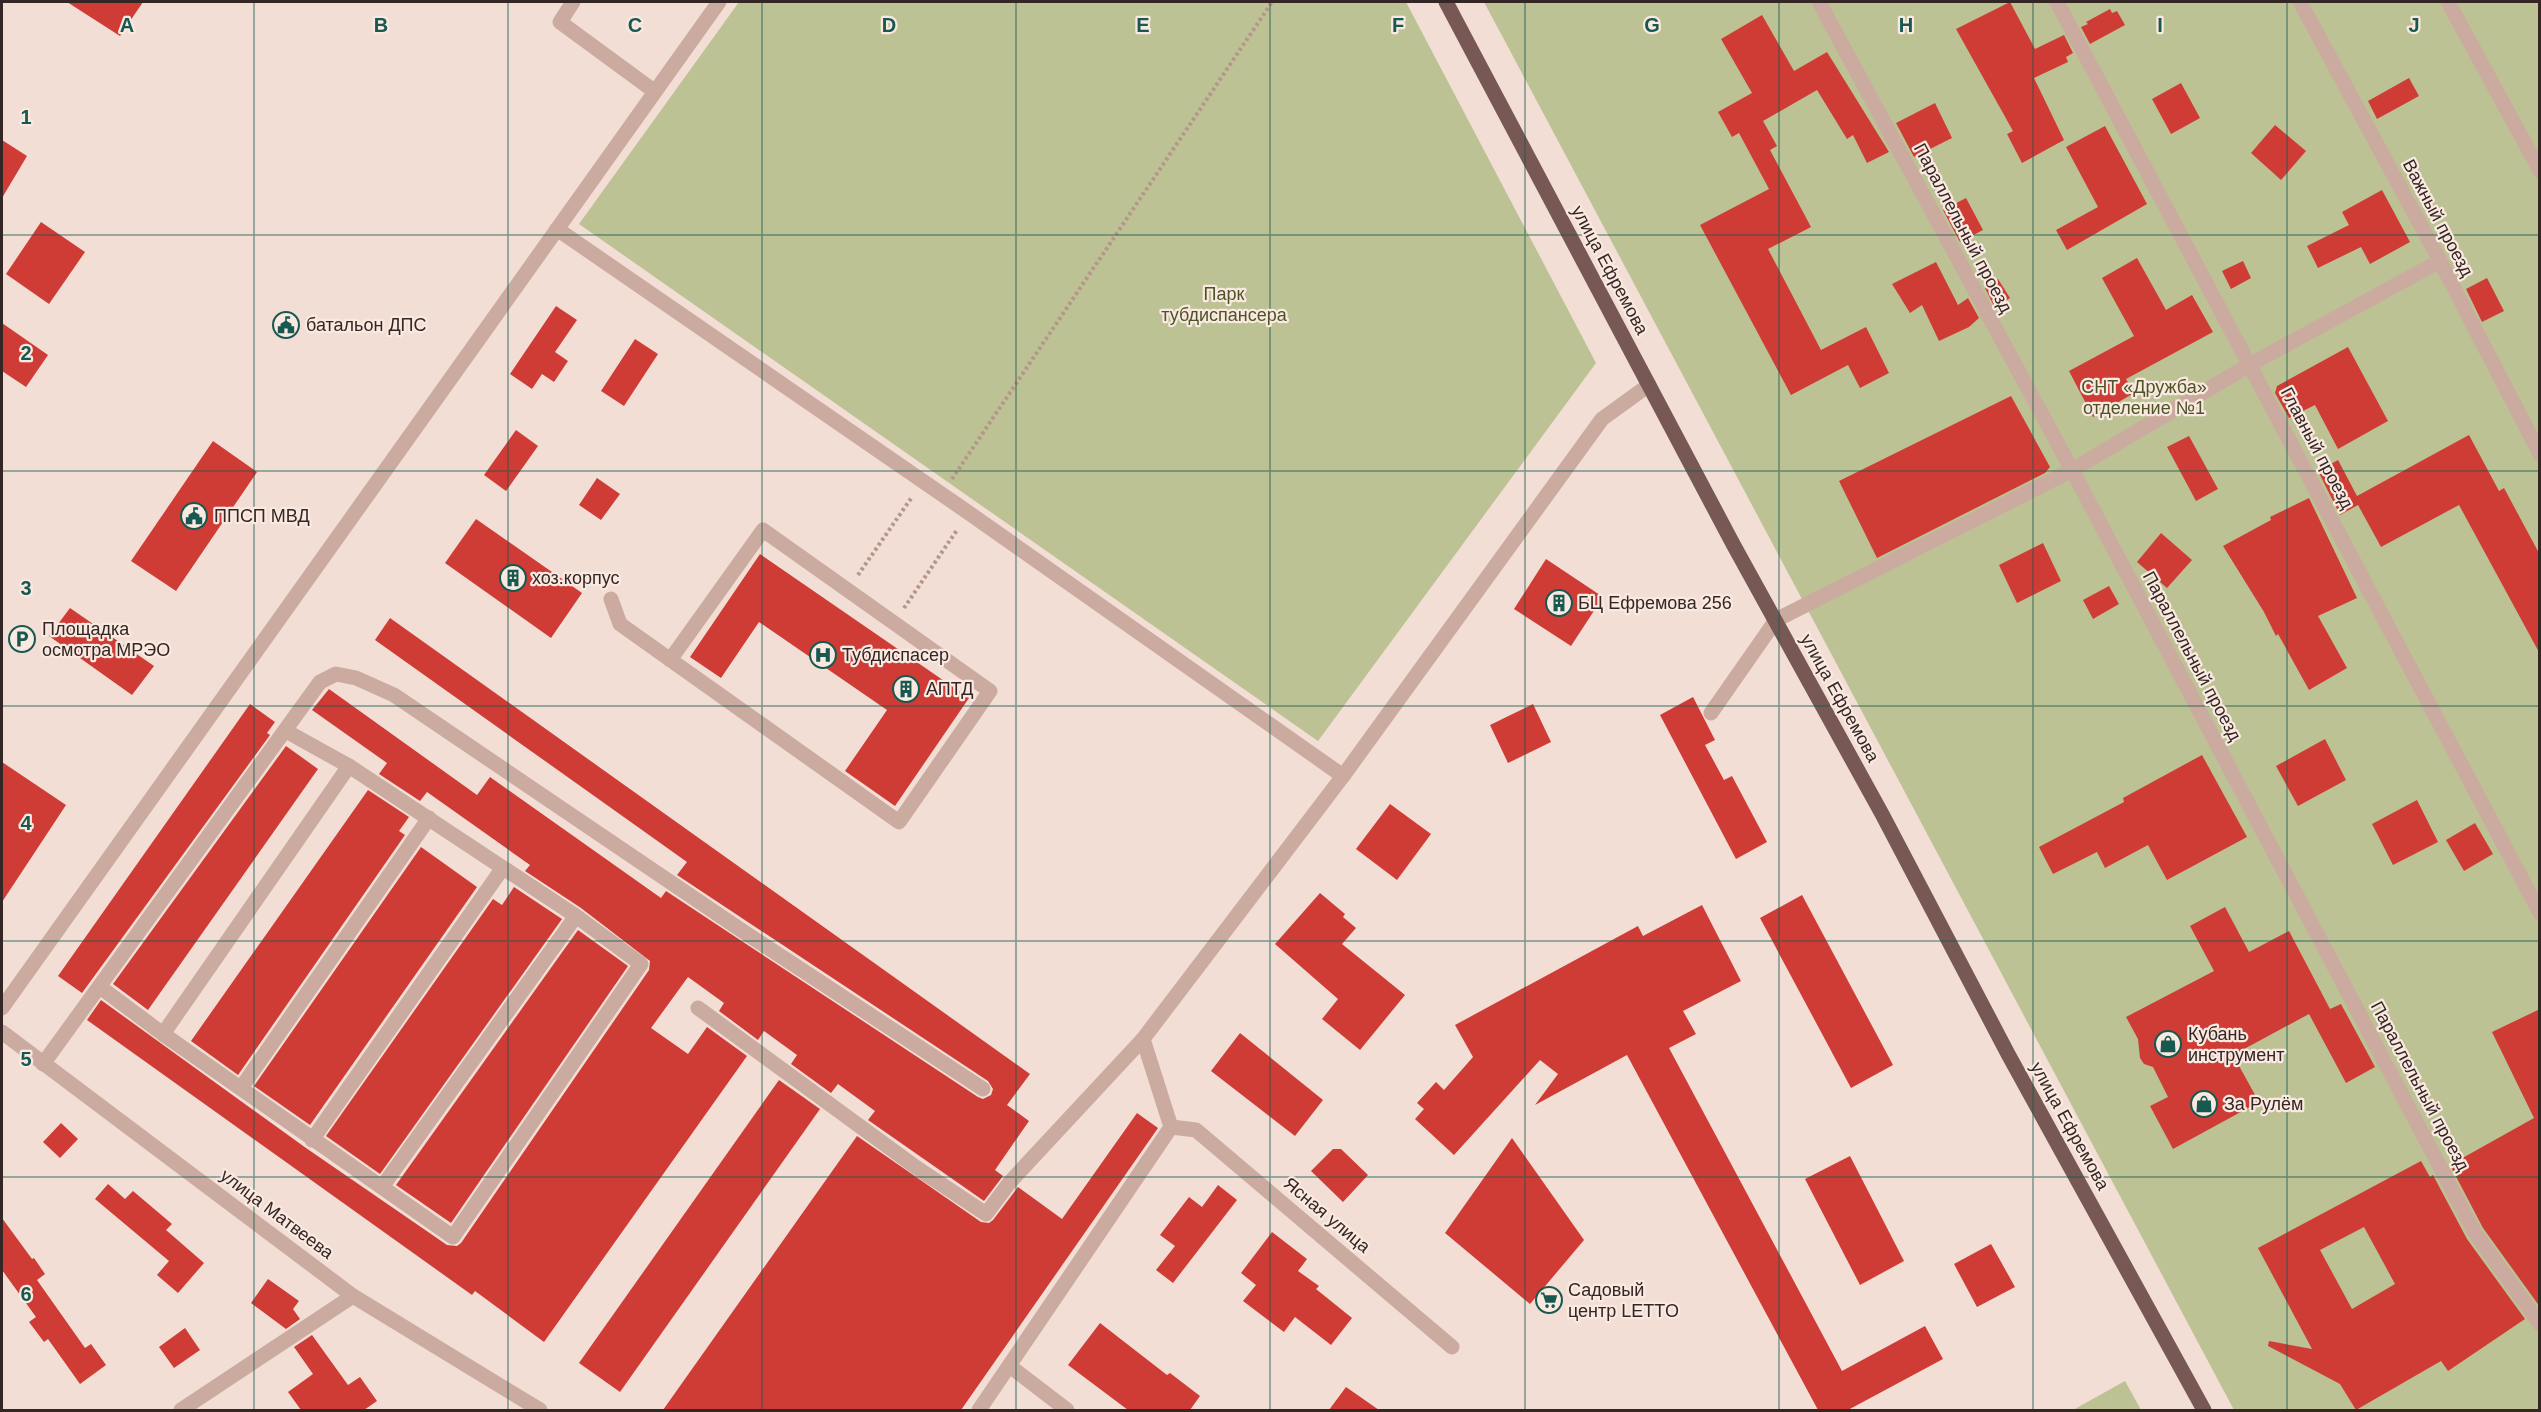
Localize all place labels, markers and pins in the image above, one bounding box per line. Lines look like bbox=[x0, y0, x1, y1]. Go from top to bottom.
public building icon: батальон ДПС bbox=[271, 310, 301, 340]
place label: батальон ДПС bbox=[306, 315, 427, 335]
public building icon: ППСП МВД bbox=[179, 501, 209, 531]
place label: ППСП МВД bbox=[214, 506, 310, 526]
building icon: хоз.корпус bbox=[498, 563, 528, 593]
place label: хоз.корпус bbox=[532, 568, 620, 588]
building icon: БЦ Ефремова 256 bbox=[1544, 588, 1574, 618]
place label: БЦ Ефремова 256 bbox=[1578, 593, 1732, 613]
place label: Площадка осмотра МРЭО bbox=[42, 619, 170, 660]
parking icon: Площадка осмотра МРЭО bbox=[7, 624, 37, 654]
hospital icon: Тубдиспасер bbox=[808, 640, 838, 670]
place label: Тубдиспасер bbox=[842, 645, 949, 665]
building icon: АПТД bbox=[891, 674, 921, 704]
place label: АПТД bbox=[926, 679, 973, 699]
place label: Кубань инструмент bbox=[2188, 1024, 2284, 1065]
shop icon: Кубань инструмент bbox=[2153, 1029, 2183, 1059]
shop icon: За Рулём bbox=[2189, 1089, 2219, 1119]
place label: За Рулём bbox=[2224, 1094, 2303, 1114]
place label: Садовый центр LETTO bbox=[1568, 1280, 1679, 1321]
supermarket icon: Садовый центр LETTO bbox=[1534, 1285, 1564, 1315]

